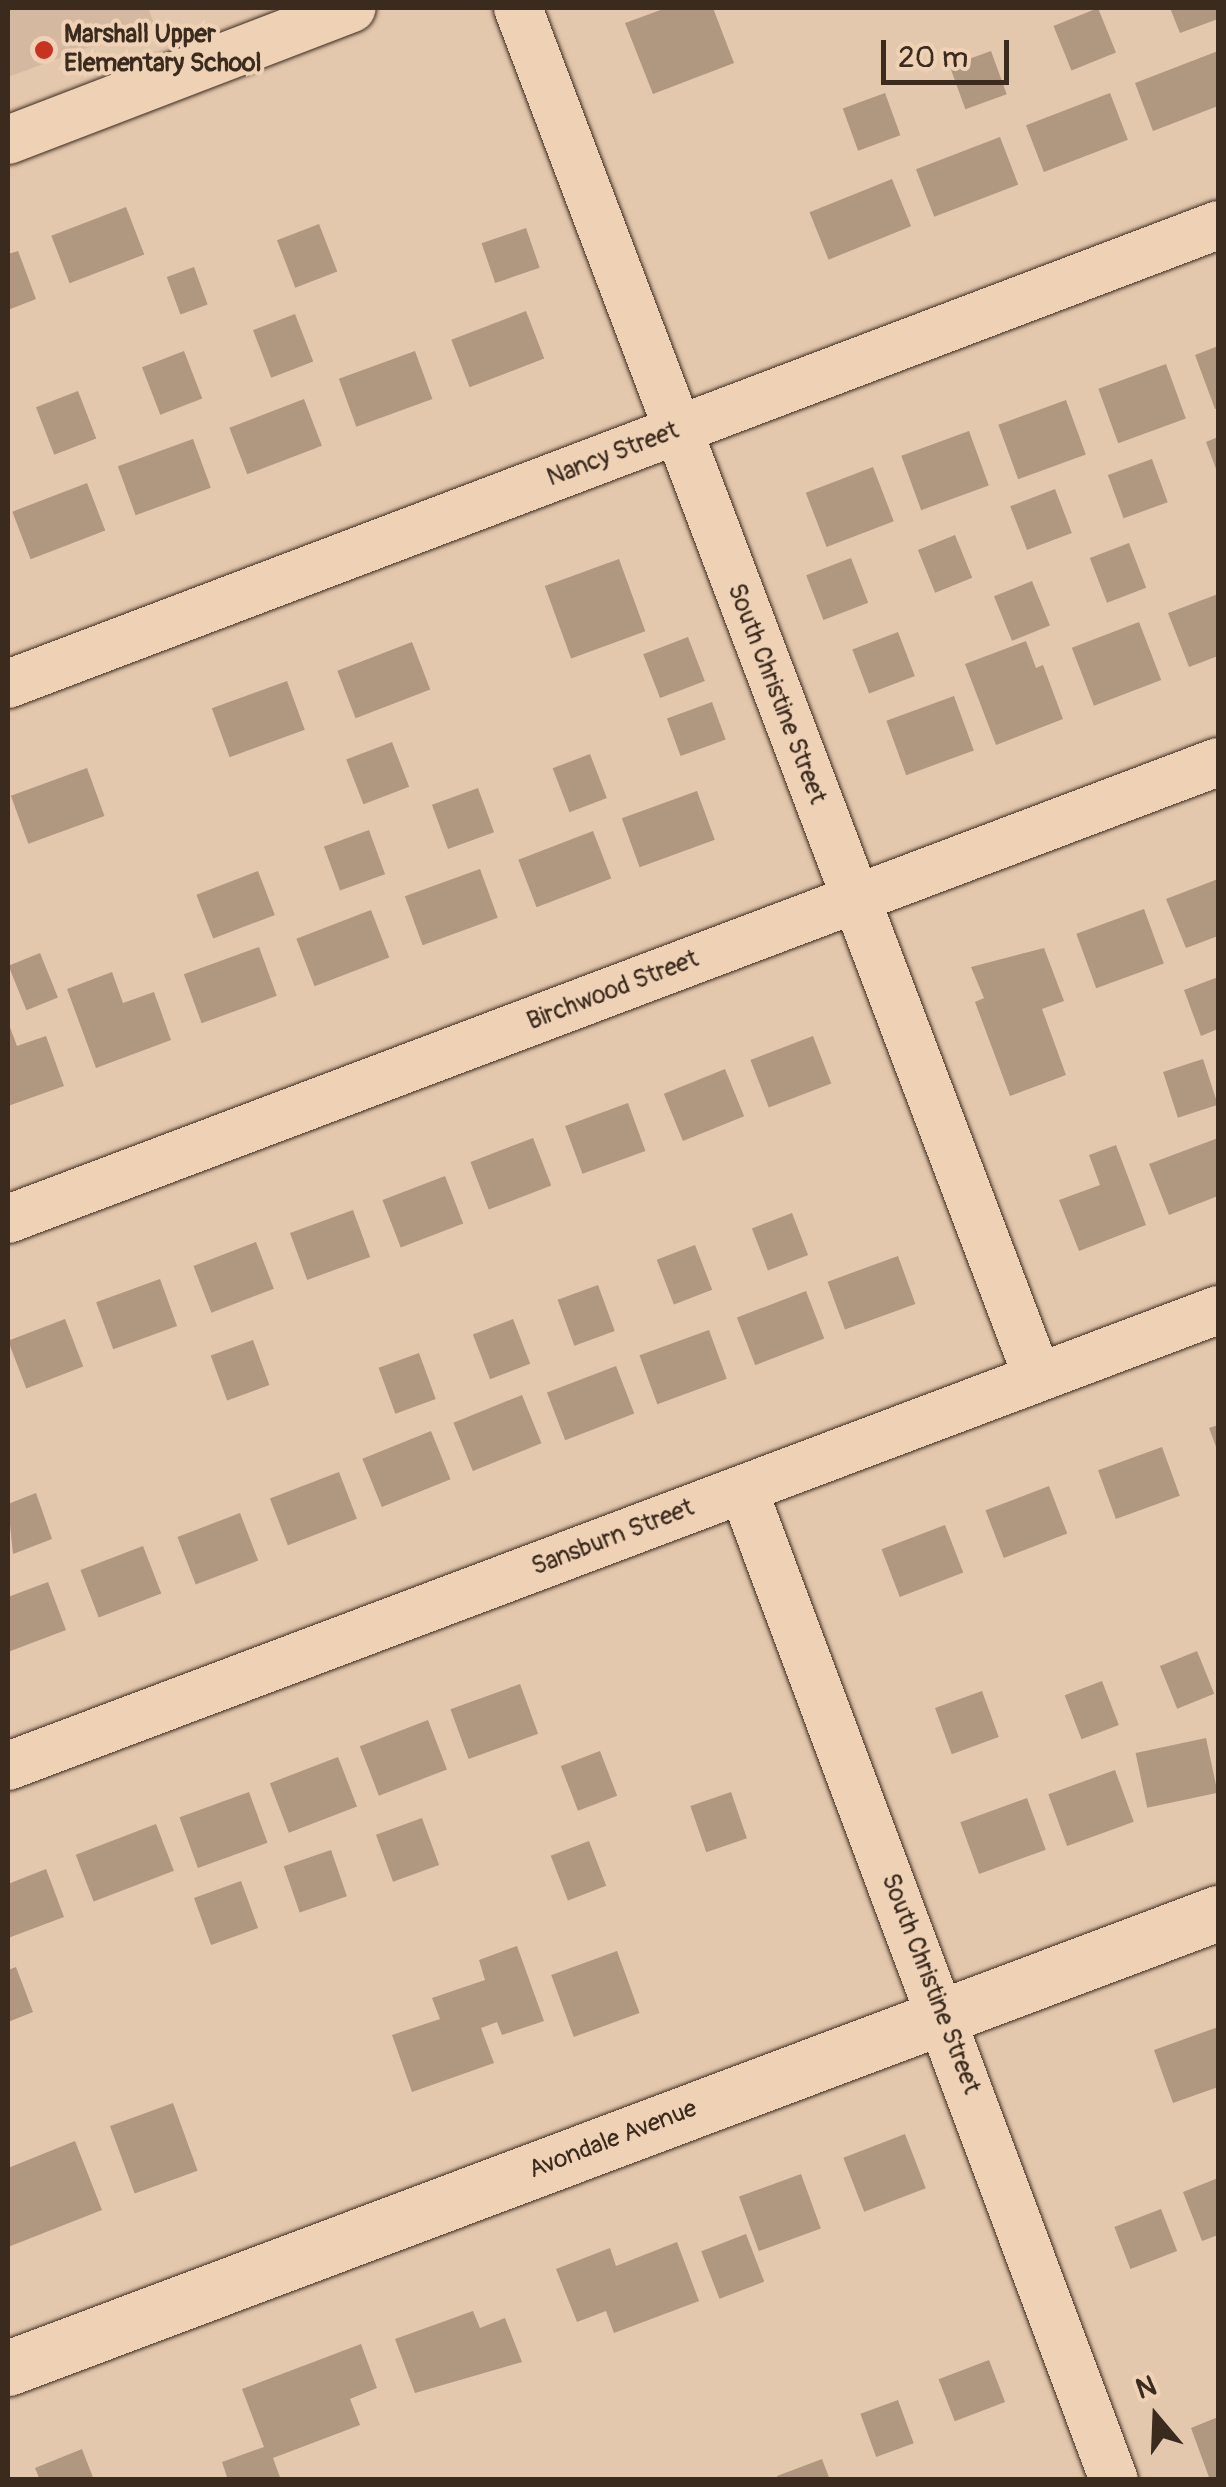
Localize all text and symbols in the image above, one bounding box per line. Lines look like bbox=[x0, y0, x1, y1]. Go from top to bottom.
scale bar bbox=[886, 20, 1014, 82]
place label: Marshall Upper Elementary School bbox=[64, 21, 261, 80]
marker: Marshall Upper Elementary School bbox=[33, 39, 55, 61]
text: 20 m bbox=[898, 39, 968, 76]
street label: Nancy Street bbox=[543, 416, 683, 494]
street label: South Christine Street bbox=[720, 580, 832, 808]
street label: Birchwood Street bbox=[523, 945, 703, 1037]
street label: Sansburn Street bbox=[528, 1493, 698, 1583]
street label: South Christine Street bbox=[874, 1870, 986, 2098]
street label: Avondale Avenue bbox=[525, 2094, 701, 2186]
north arrow bbox=[1106, 2367, 1206, 2467]
text: N bbox=[1131, 2369, 1161, 2408]

